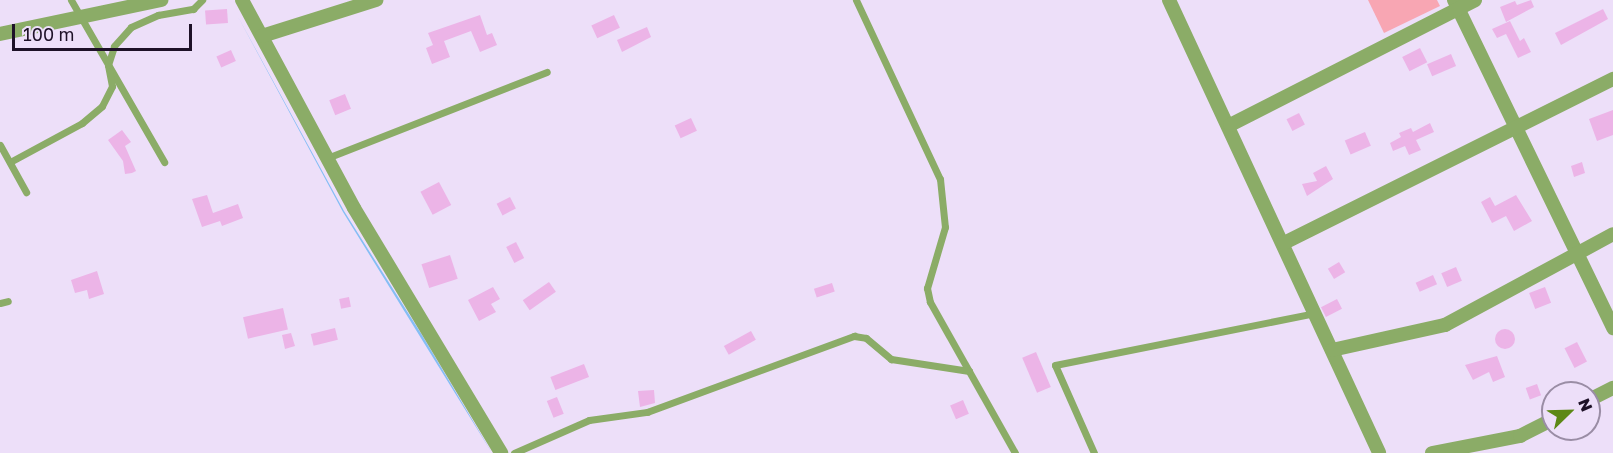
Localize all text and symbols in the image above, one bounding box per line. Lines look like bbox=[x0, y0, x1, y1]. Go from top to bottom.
scale bar bbox=[15, 12, 195, 50]
text: 100 m bbox=[23, 23, 74, 45]
north arrow bbox=[1541, 381, 1601, 441]
text: N bbox=[1574, 395, 1597, 414]

